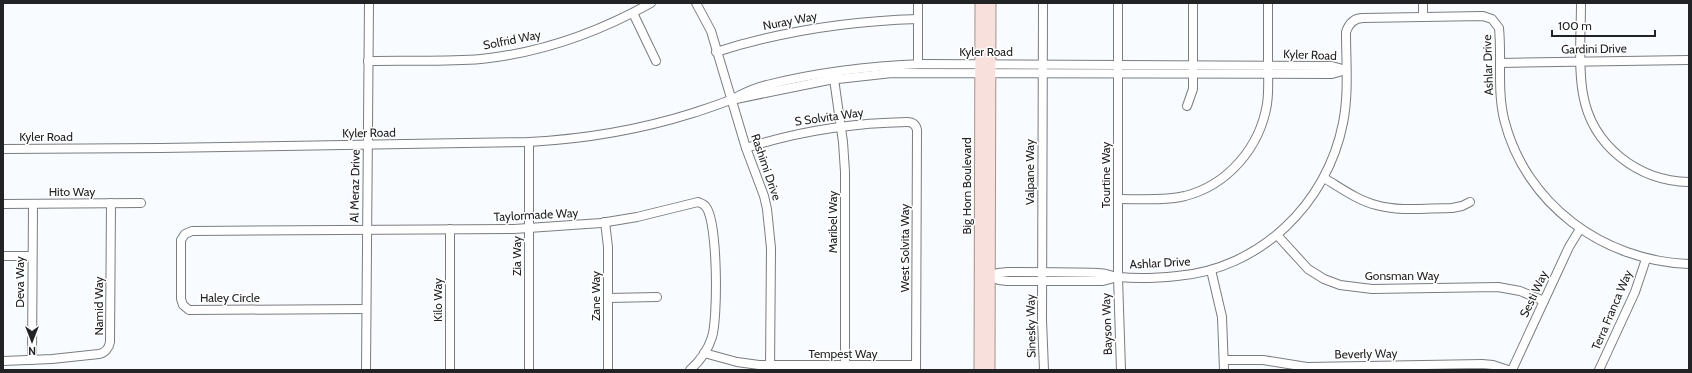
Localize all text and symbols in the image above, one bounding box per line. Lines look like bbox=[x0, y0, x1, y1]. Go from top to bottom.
street label: Nuray Way bbox=[761, 8, 818, 33]
scale bar bbox=[1552, 12, 1655, 38]
text: 100 m bbox=[1558, 18, 1592, 33]
street label: Solfrid Way bbox=[482, 27, 542, 52]
street label: Ashlar Drive bbox=[1479, 34, 1496, 96]
street label: Gardini Drive bbox=[1561, 40, 1627, 57]
street label: Kyler Road bbox=[959, 44, 1013, 59]
street label: Kyler Road bbox=[1283, 46, 1337, 63]
street label: S Solvita Way bbox=[793, 104, 864, 129]
street label: Kyler Road bbox=[342, 125, 396, 140]
street label: Kyler Road bbox=[19, 129, 73, 144]
street label: Rashimi Drive bbox=[748, 131, 785, 202]
street label: Big Horn Boulevard bbox=[959, 137, 974, 235]
street label: Valpane Way bbox=[1022, 139, 1037, 205]
street label: Tourtine Way bbox=[1098, 142, 1113, 208]
street label: Al Meraz Drive bbox=[346, 149, 363, 223]
street label: Hito Way bbox=[49, 184, 95, 199]
street label: Maribel Way bbox=[825, 191, 840, 253]
street label: West Solvita Way bbox=[897, 204, 912, 292]
street label: Taylormade Way bbox=[493, 205, 579, 224]
street label: Zia Way bbox=[509, 236, 524, 276]
street label: Ashlar Drive bbox=[1129, 253, 1191, 272]
street label: Deva Way bbox=[12, 256, 27, 308]
street label: Terra Franca Way bbox=[1588, 267, 1635, 352]
street label: Gonsman Way bbox=[1365, 268, 1439, 283]
street label: Sesti Way bbox=[1516, 268, 1551, 320]
street label: Zane Way bbox=[588, 271, 603, 321]
street label: Namid Way bbox=[91, 277, 106, 335]
street label: Kilo Way bbox=[430, 278, 445, 322]
street label: Haley Circle bbox=[200, 290, 260, 305]
street label: Bayson Way bbox=[1098, 293, 1115, 355]
street label: Sinesky Way bbox=[1022, 294, 1039, 358]
north arrow bbox=[12, 321, 52, 361]
text: N bbox=[28, 344, 36, 358]
street label: Beverly Way bbox=[1334, 345, 1398, 362]
street label: Tempest Way bbox=[808, 346, 878, 361]

